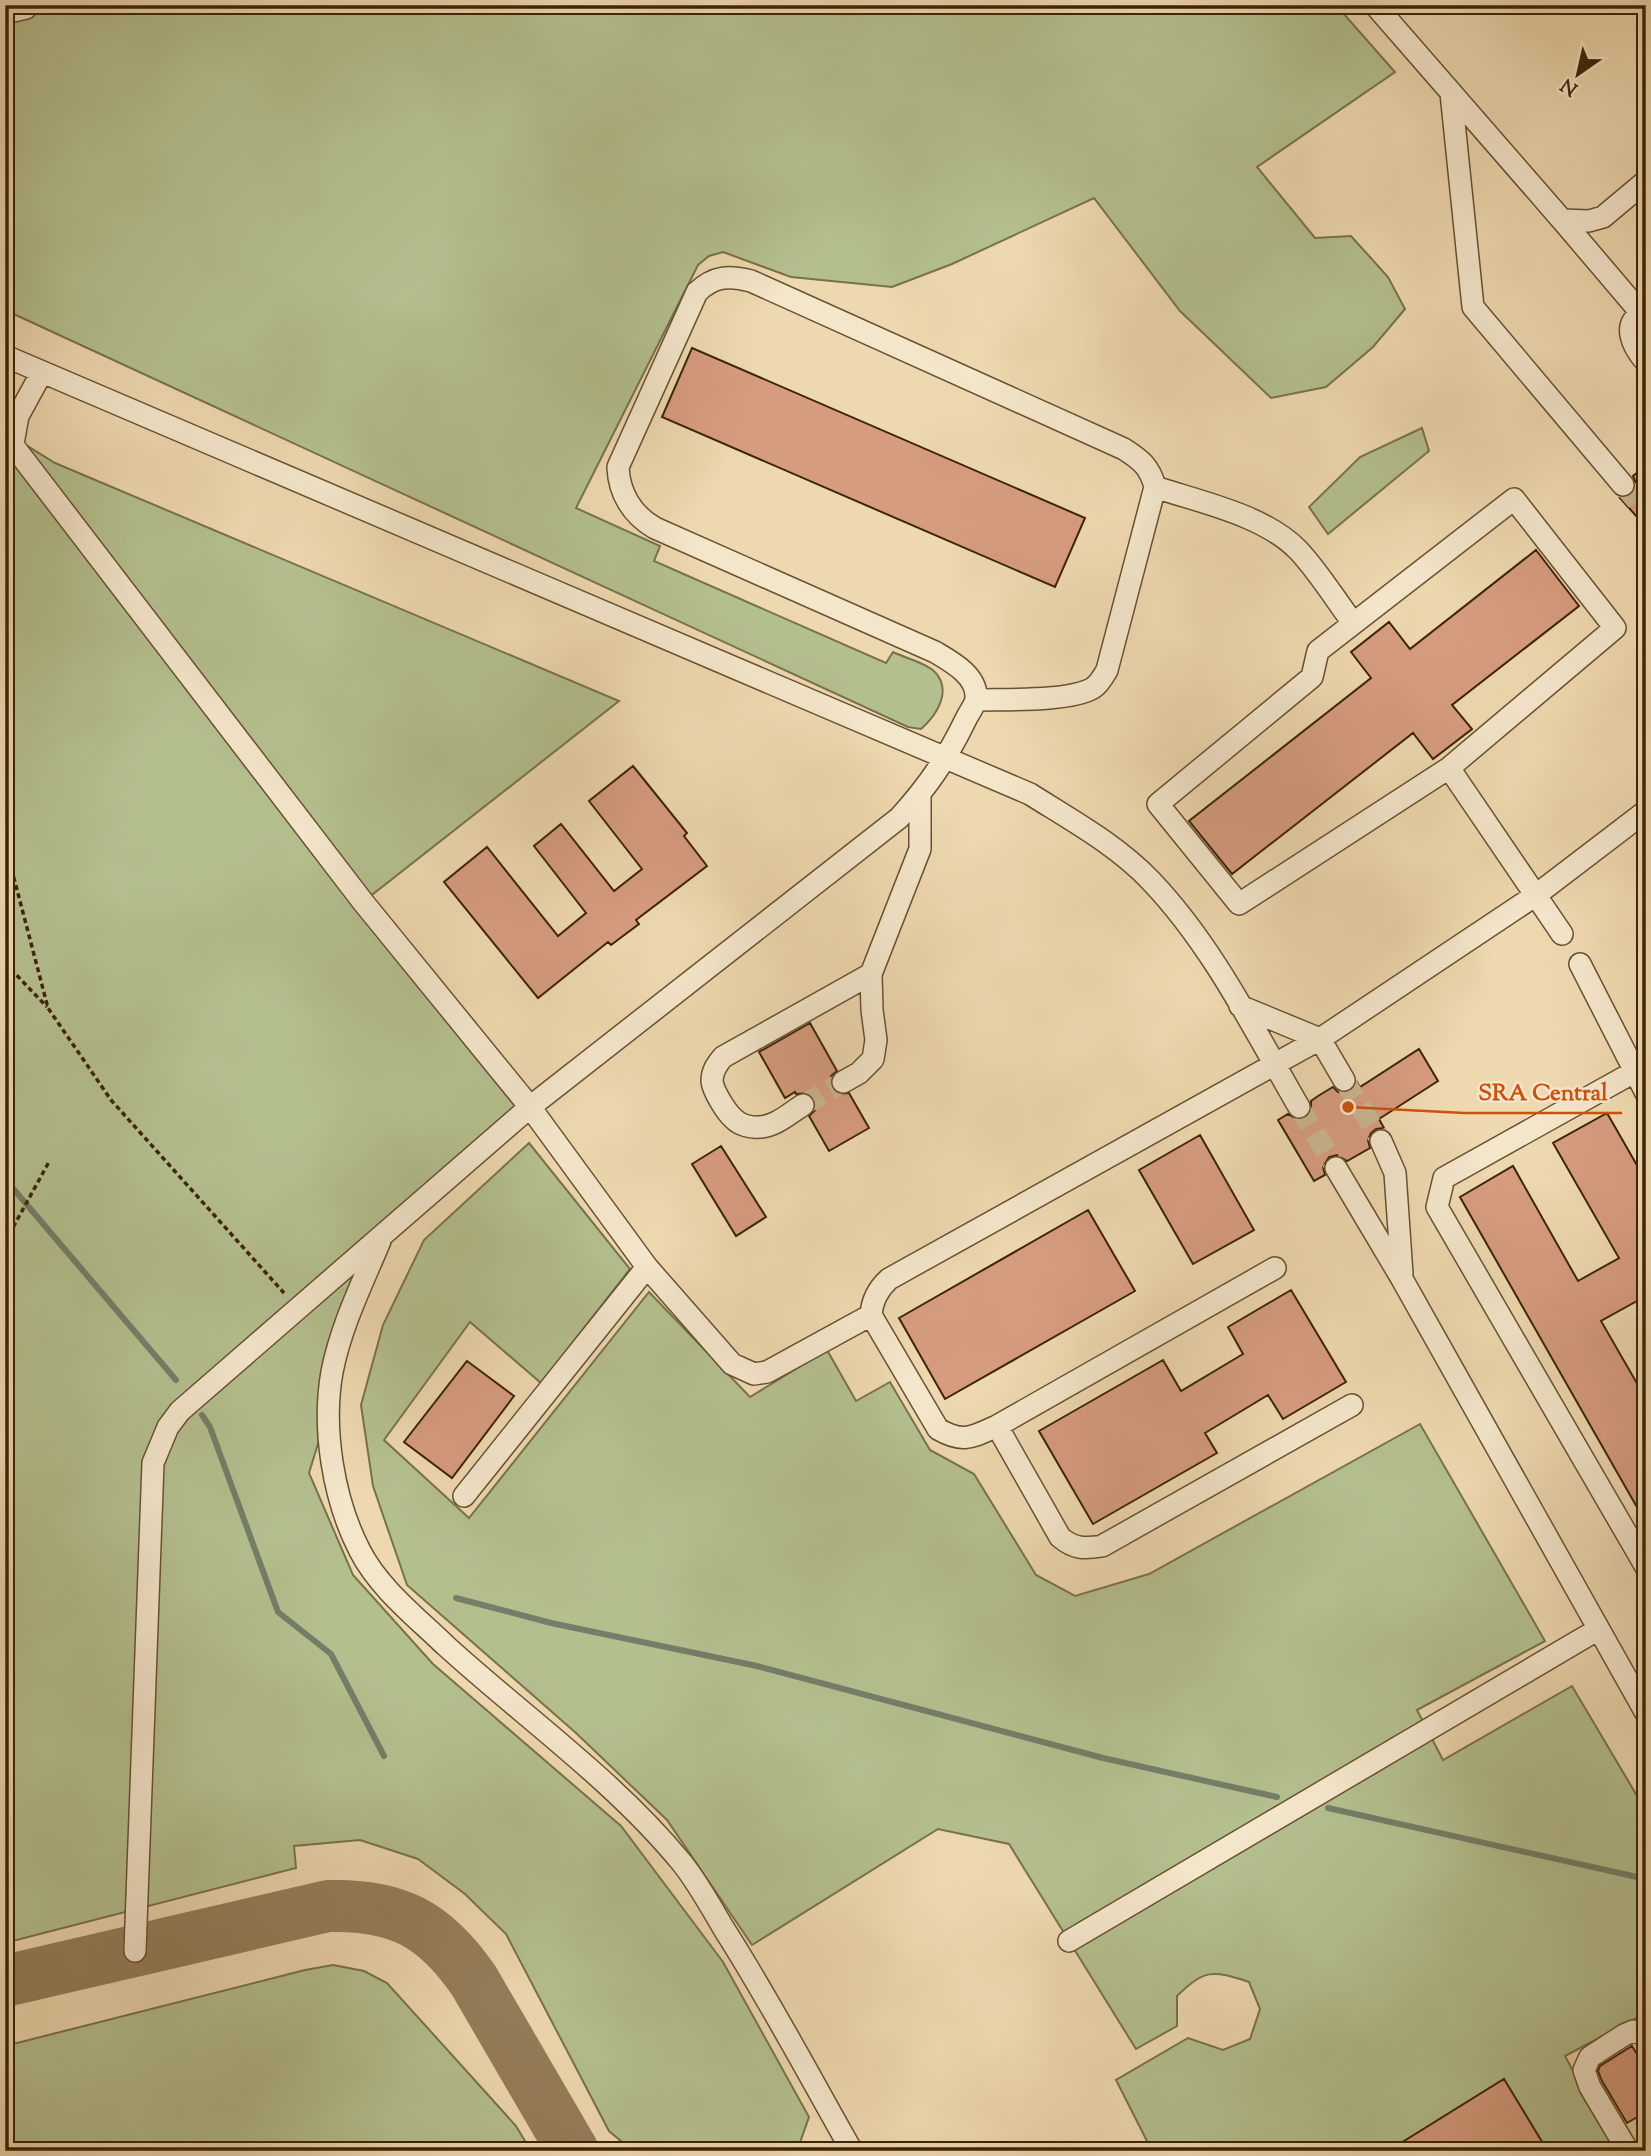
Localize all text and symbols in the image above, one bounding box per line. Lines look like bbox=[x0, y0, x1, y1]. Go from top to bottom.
north arrow bbox=[1542, 38, 1612, 108]
text: N bbox=[1556, 71, 1584, 101]
callout: SRA Central bbox=[1464, 1069, 1622, 1113]
text: SRA Central bbox=[1478, 1078, 1608, 1111]

